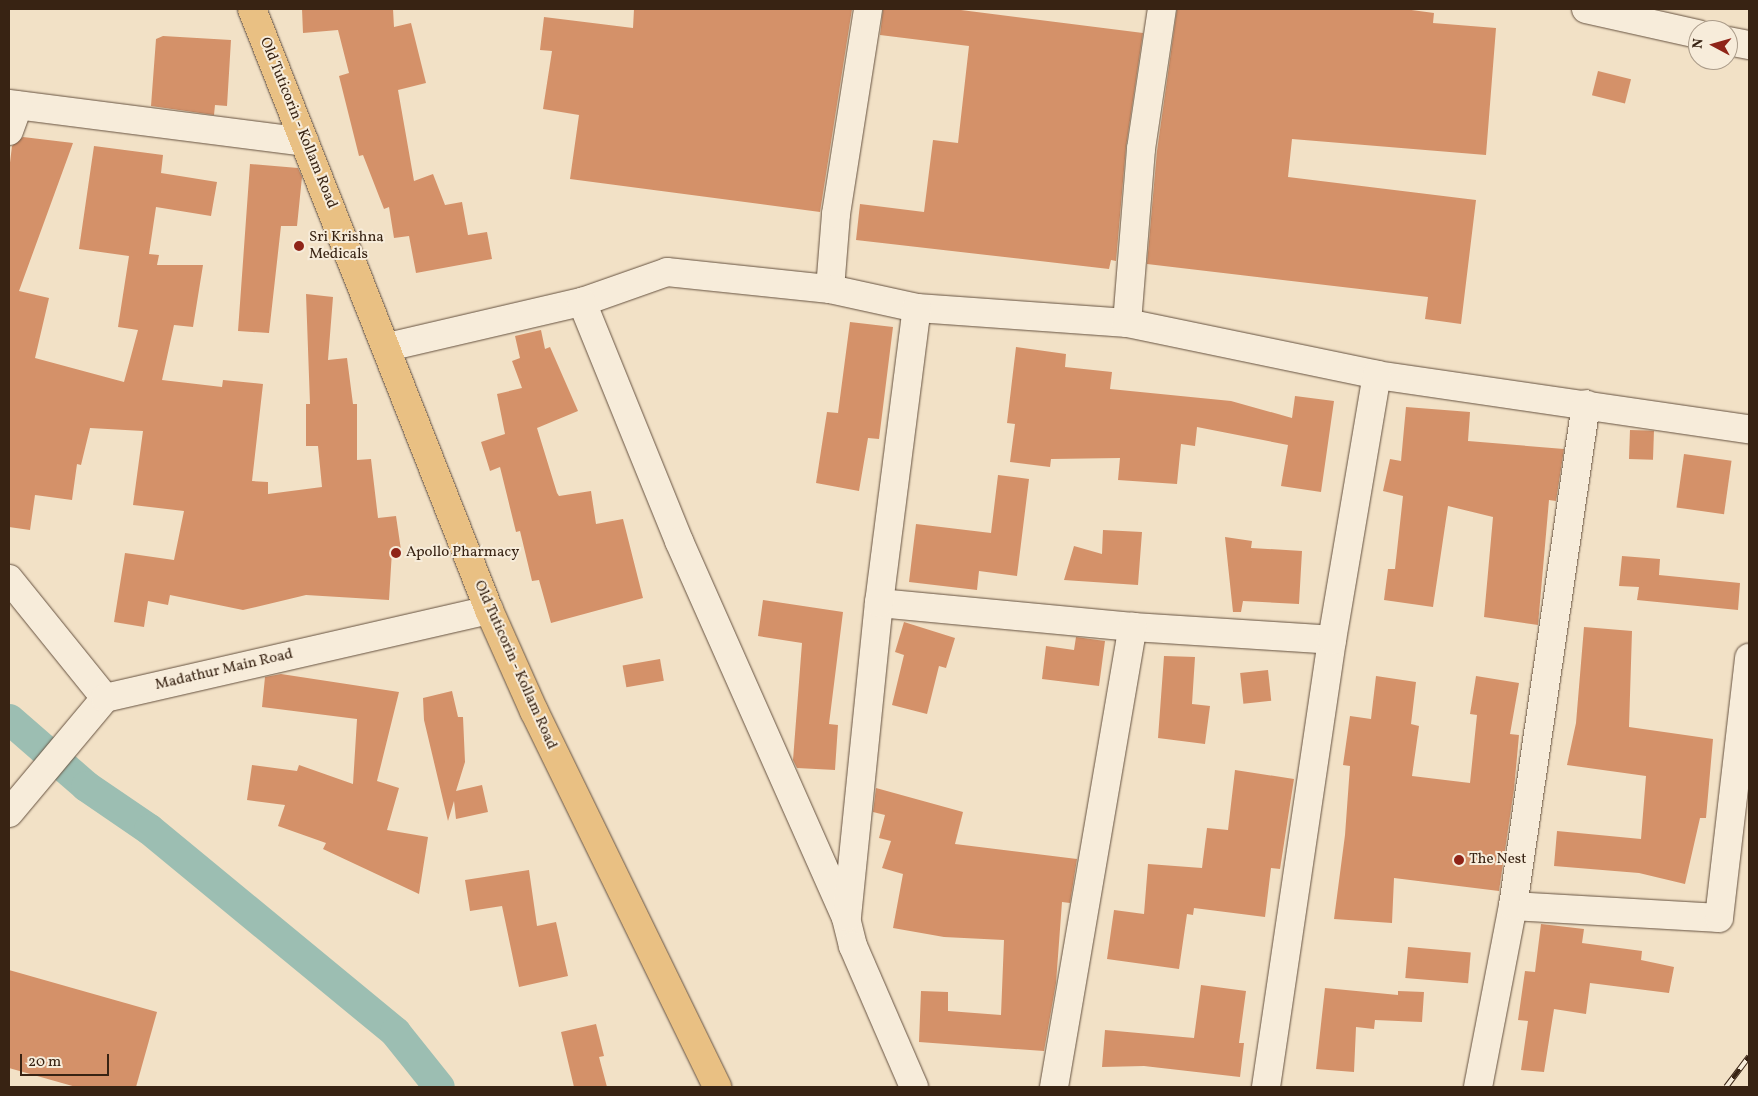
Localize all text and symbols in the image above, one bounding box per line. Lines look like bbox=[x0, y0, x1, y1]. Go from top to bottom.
north arrow bbox=[1688, 20, 1738, 70]
street label: Old Tuticorin - Kollam Road bbox=[255, 34, 341, 212]
text: N bbox=[1689, 37, 1709, 50]
place label: Sri Krishna Medicals bbox=[309, 228, 384, 263]
marker: Sri Krishna Medicals bbox=[293, 240, 305, 252]
place label: Apollo Pharmacy bbox=[406, 544, 519, 562]
marker: Apollo Pharmacy bbox=[390, 547, 402, 559]
street label: Old Tuticorin - Kollam Road bbox=[469, 577, 561, 753]
street label: Madathur Main Road bbox=[153, 645, 295, 695]
place label: The Nest bbox=[1469, 851, 1526, 869]
marker: The Nest bbox=[1453, 854, 1465, 866]
scale bar bbox=[22, 1044, 111, 1076]
text: 20 m bbox=[28, 1052, 61, 1073]

